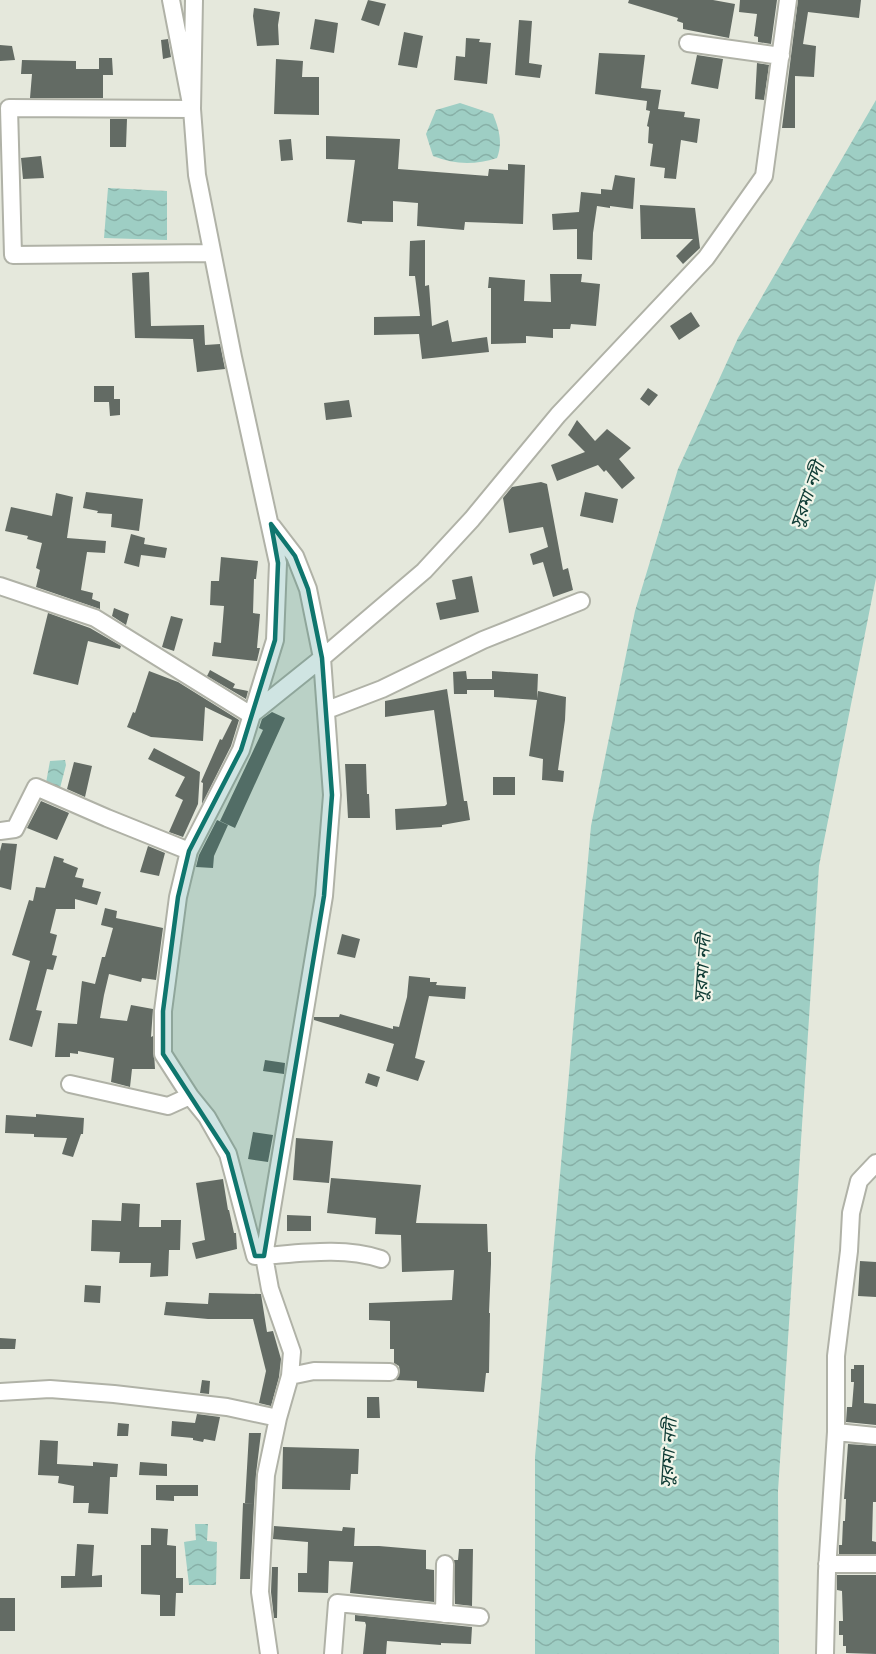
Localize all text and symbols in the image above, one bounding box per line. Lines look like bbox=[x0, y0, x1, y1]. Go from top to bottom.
water label: সুরমা নদী bbox=[785, 456, 831, 531]
water label: সুরমা নদী bbox=[689, 930, 716, 1003]
water label: সুরমা নদী bbox=[655, 1415, 682, 1488]

